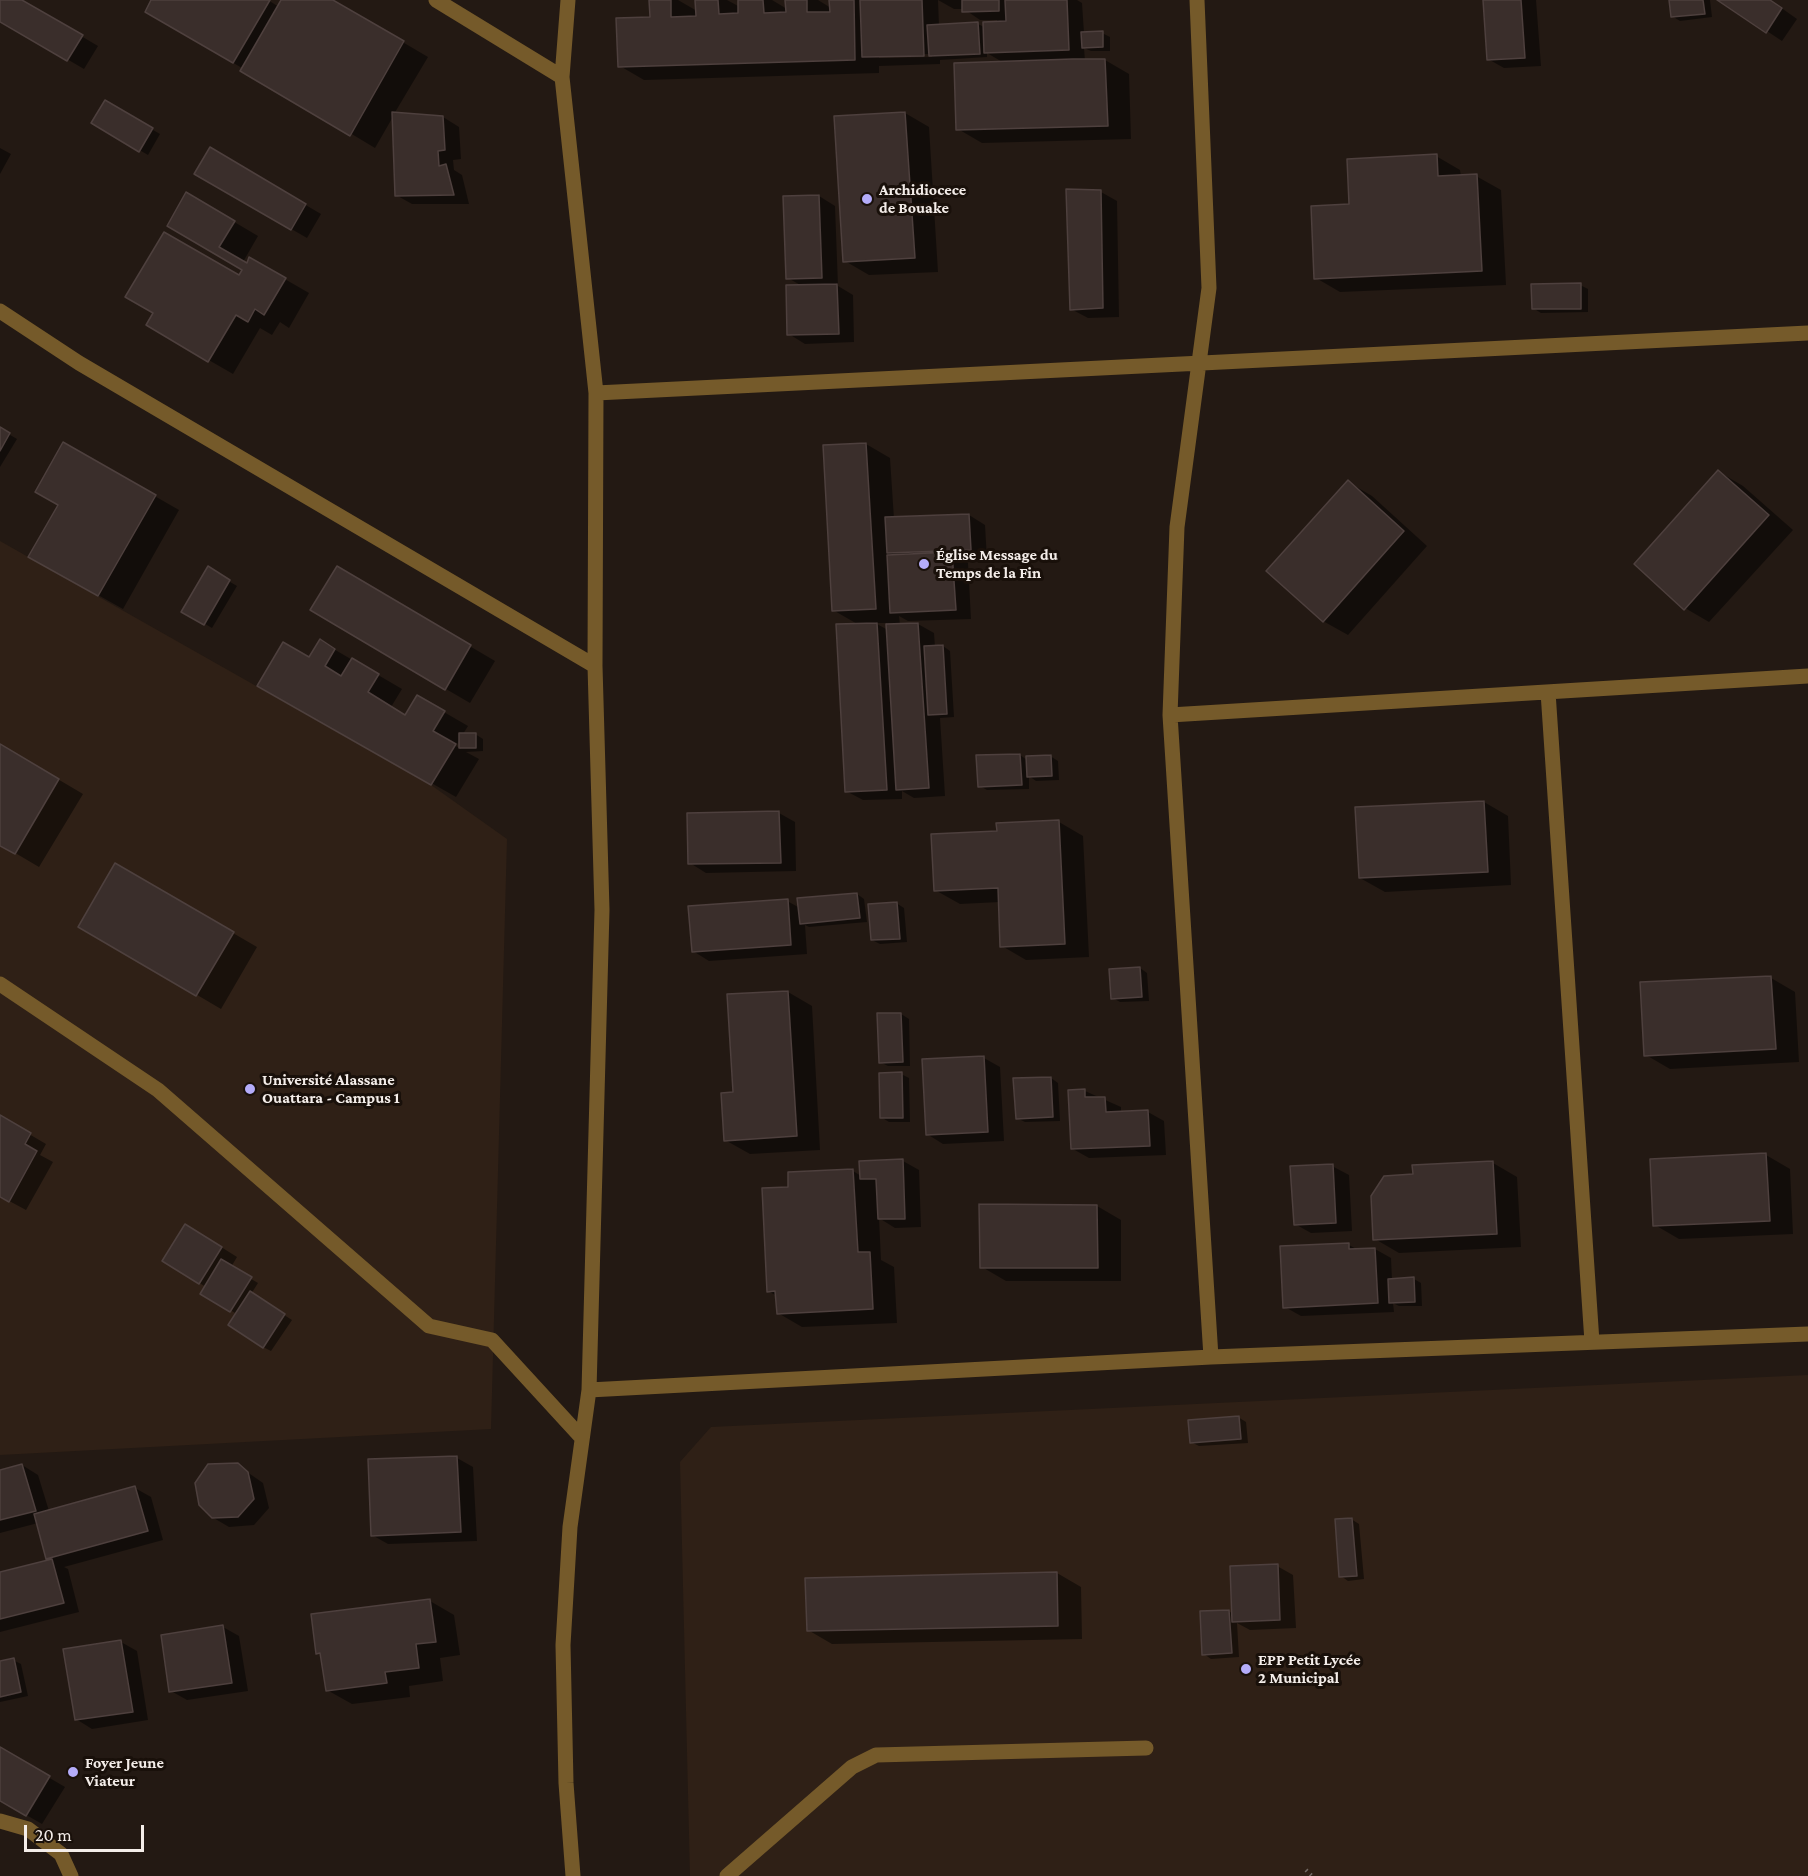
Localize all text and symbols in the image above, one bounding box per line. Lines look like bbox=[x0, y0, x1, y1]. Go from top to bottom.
place label: Archidiocece de Bouake bbox=[879, 180, 966, 218]
marker: Archidiocece de Bouake bbox=[860, 192, 874, 206]
place label: Église Message du Temps de la Fin bbox=[936, 545, 1058, 583]
marker: Église Message du Temps de la Fin bbox=[917, 557, 931, 571]
place label: Université Alassane Ouattara - Campus 1 bbox=[262, 1070, 400, 1108]
marker: Université Alassane Ouattara - Campus 1 bbox=[243, 1082, 257, 1096]
place label: EPP Petit Lycée 2 Municipal bbox=[1258, 1650, 1361, 1688]
marker: EPP Petit Lycée 2 Municipal bbox=[1239, 1662, 1253, 1676]
place label: Foyer Jeune Viateur bbox=[85, 1753, 164, 1791]
marker: Foyer Jeune Viateur bbox=[66, 1765, 80, 1779]
scale bar bbox=[27, 1813, 147, 1851]
text: 20 m bbox=[35, 1825, 72, 1845]

